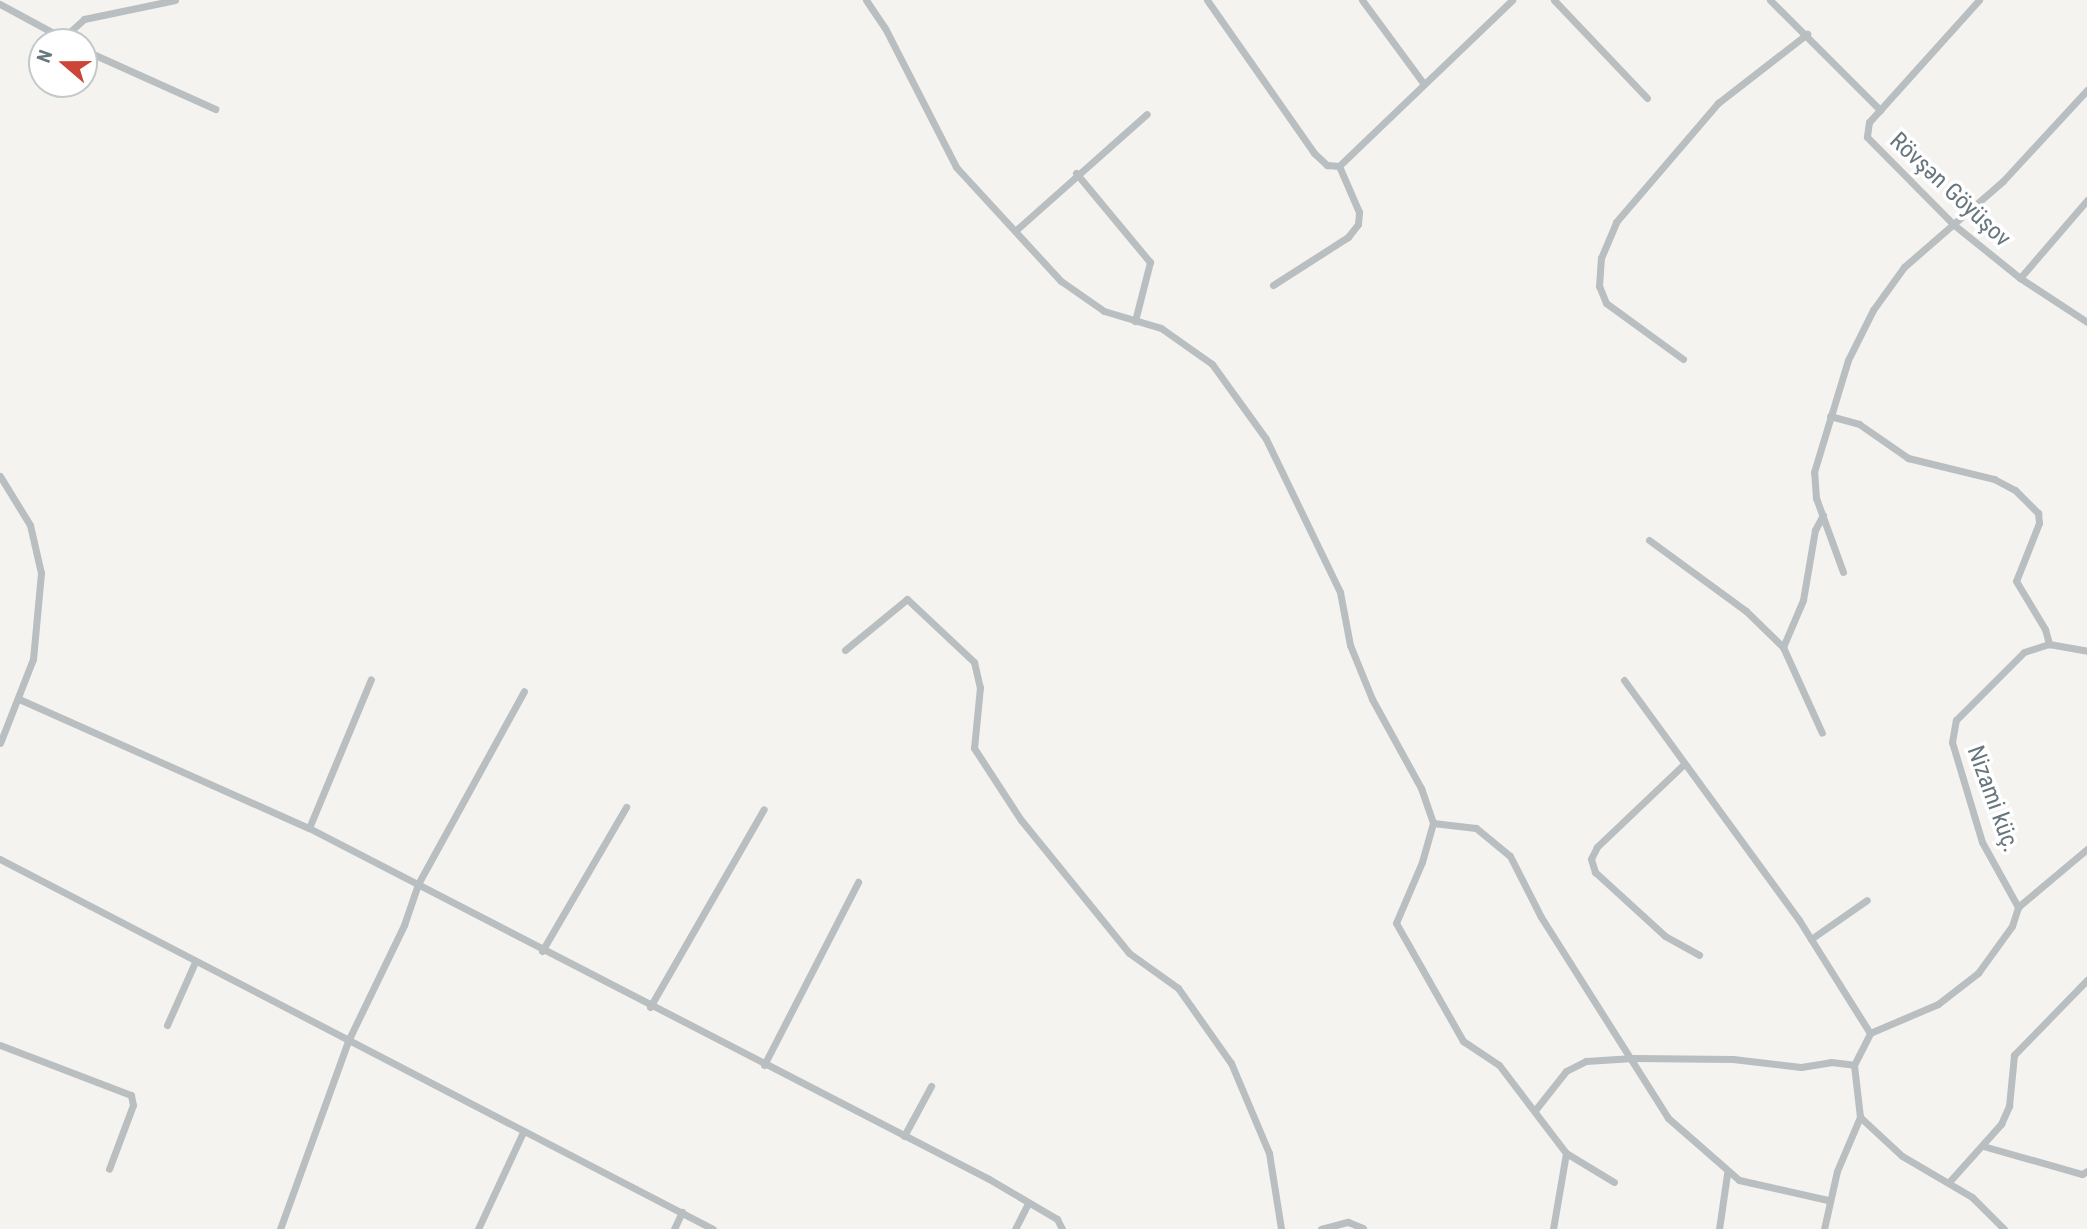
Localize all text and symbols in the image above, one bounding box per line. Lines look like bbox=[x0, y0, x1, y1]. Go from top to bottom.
north arrow bbox=[28, 28, 98, 98]
text: N bbox=[32, 47, 57, 66]
street label: Rövşən Göyüşov bbox=[1884, 127, 2016, 253]
street label: Nizami küç. bbox=[1960, 742, 2026, 856]

